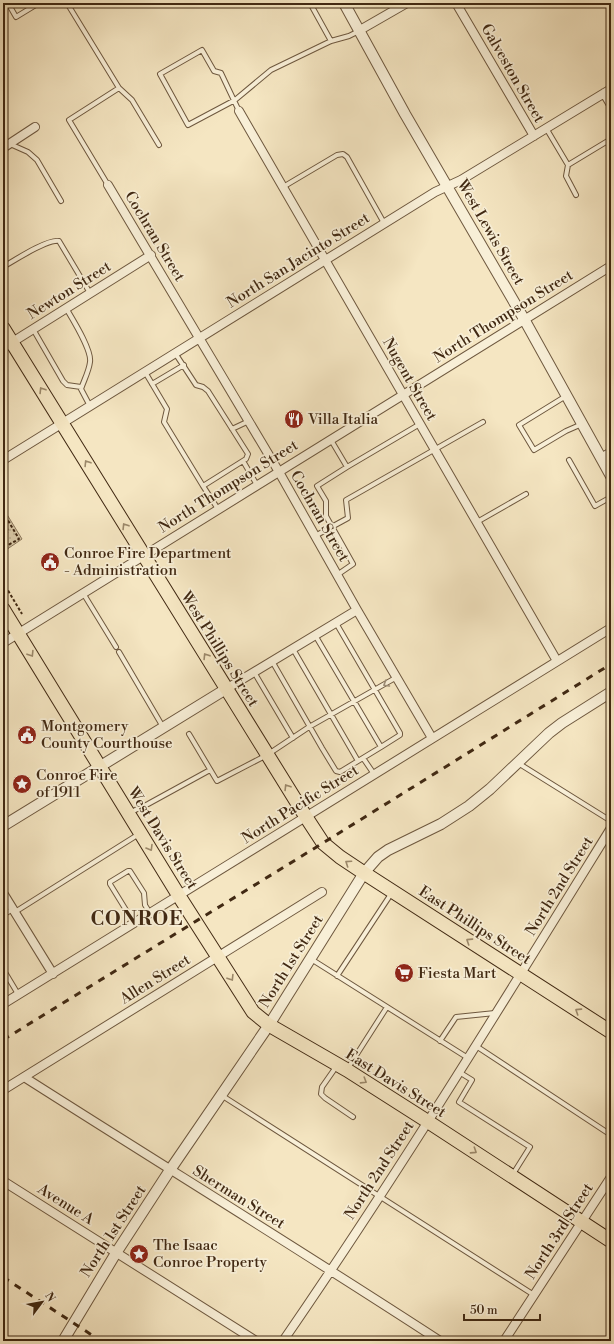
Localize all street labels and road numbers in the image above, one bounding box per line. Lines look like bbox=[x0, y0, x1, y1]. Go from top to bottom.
street label: Galveston Street bbox=[477, 20, 549, 127]
street label: West Lewis Street bbox=[452, 175, 529, 289]
street label: Cochran Street bbox=[120, 188, 189, 285]
street label: North San Jacinto Street bbox=[223, 208, 374, 312]
street label: Newton Street bbox=[24, 257, 115, 324]
street label: North Thompson Street bbox=[430, 265, 577, 367]
street label: Nugent Street bbox=[378, 334, 441, 425]
street label: North Thompson Street bbox=[155, 435, 302, 537]
street label: Cochran Street bbox=[286, 467, 354, 566]
street label: West Phillips Street bbox=[176, 587, 263, 711]
street label: North Pacific Street bbox=[238, 760, 363, 848]
street label: West Davis Street bbox=[123, 783, 202, 894]
street label: North 2nd Street bbox=[521, 832, 598, 939]
street label: East Phillips Street bbox=[415, 882, 535, 969]
street label: North 1st Street bbox=[255, 911, 328, 1011]
street label: Allen Street bbox=[116, 950, 195, 1009]
street label: East Davis Street bbox=[342, 1045, 450, 1122]
street label: North 2nd Street bbox=[340, 1117, 419, 1223]
street label: Sherman Street bbox=[189, 1161, 289, 1234]
street label: Avenue A bbox=[33, 1179, 98, 1229]
street label: North 3rd Street bbox=[521, 1179, 598, 1283]
street label: North 1st Street bbox=[77, 1181, 151, 1281]

